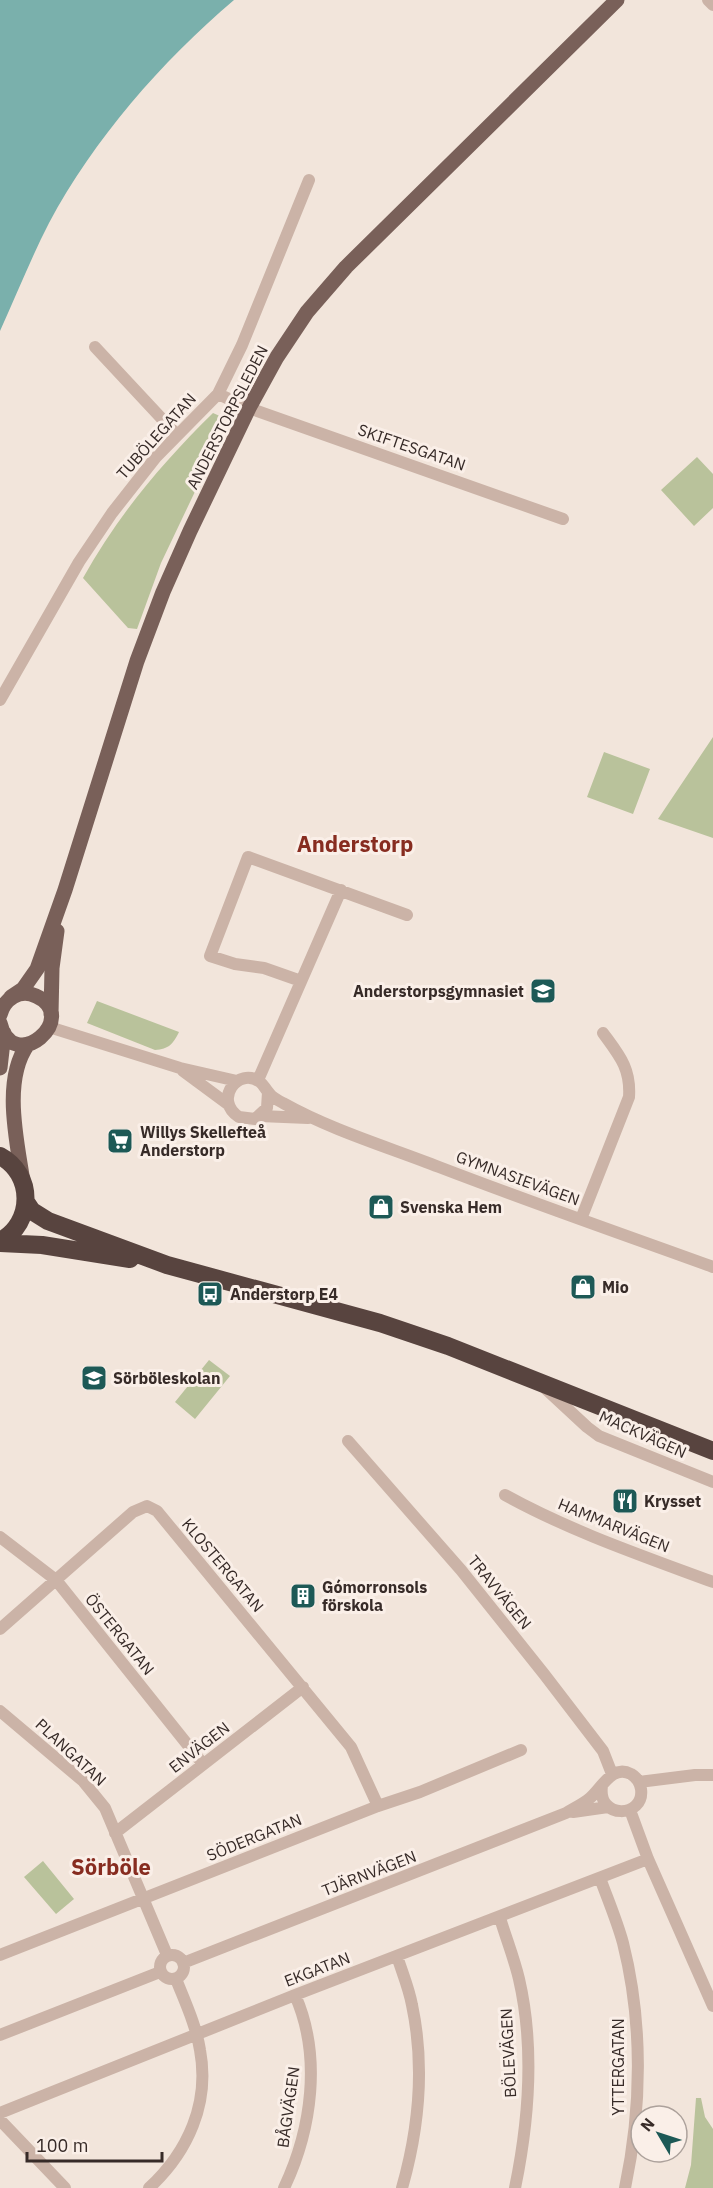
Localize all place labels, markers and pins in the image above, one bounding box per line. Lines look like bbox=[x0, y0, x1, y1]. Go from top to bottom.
school or university icon: Anderstorpsgymnasiet bbox=[528, 976, 558, 1006]
place label: Anderstorpsgymnasiet bbox=[353, 981, 524, 1001]
place label: Willys Skellefteå Anderstorp bbox=[140, 1122, 266, 1160]
supermarket icon: Willys Skellefteå Anderstorp bbox=[105, 1126, 135, 1156]
shop icon: Svenska Hem bbox=[366, 1192, 396, 1222]
place label: Svenska Hem bbox=[400, 1197, 502, 1217]
shop icon: Mio bbox=[568, 1272, 598, 1302]
place label: Mio bbox=[602, 1277, 629, 1297]
bus stop icon: Anderstorp E4 bbox=[195, 1279, 225, 1309]
place label: Anderstorp E4 bbox=[230, 1284, 338, 1304]
school or university icon: Sörböleskolan bbox=[79, 1363, 109, 1393]
place label: Sörböleskolan bbox=[113, 1368, 220, 1388]
restaurant icon: Krysset bbox=[610, 1486, 640, 1516]
place label: Krysset bbox=[644, 1491, 701, 1511]
place label: Gómorronsols förskola bbox=[322, 1577, 427, 1615]
building icon: Gómorronsols förskola bbox=[288, 1581, 318, 1611]

